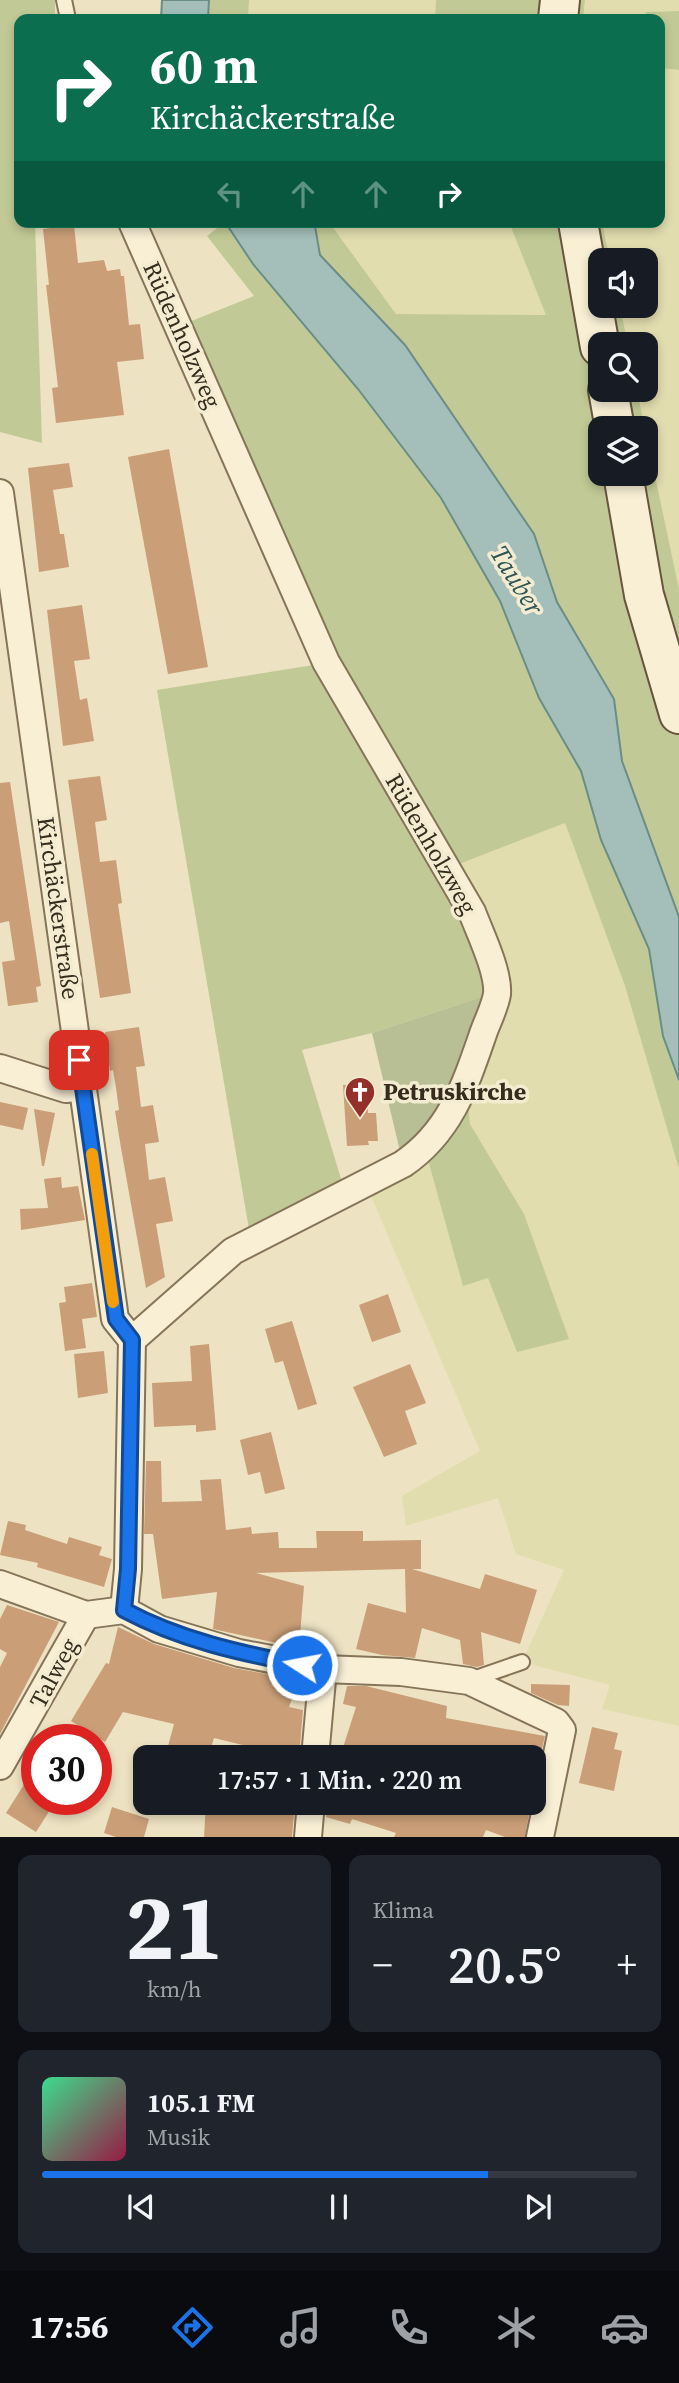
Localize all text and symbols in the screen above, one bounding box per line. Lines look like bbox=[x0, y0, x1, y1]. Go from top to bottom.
text: 60 m bbox=[150, 32, 258, 99]
icon: right bbox=[35, 42, 126, 133]
text: Kirchäckerstraße bbox=[150, 96, 396, 140]
icon: left bbox=[211, 175, 249, 213]
icon: ahead bbox=[284, 175, 322, 213]
icon: ahead bbox=[357, 175, 395, 213]
icon: right bbox=[430, 175, 468, 213]
map controls bbox=[588, 248, 658, 486]
button: sound bbox=[588, 248, 658, 318]
street label: Rüdenholzweg bbox=[135, 256, 230, 413]
button: search bbox=[588, 332, 658, 402]
button: layers bbox=[588, 416, 658, 486]
water label: Tauber bbox=[482, 539, 553, 622]
street label: Rüdenholzweg bbox=[378, 767, 485, 920]
street label: Kirchäckerstraße bbox=[29, 814, 88, 1001]
pin bbox=[49, 1030, 109, 1090]
icon: arrive bbox=[60, 1041, 98, 1079]
church icon: Petruskirche bbox=[343, 1075, 377, 1119]
place label: Petruskirche bbox=[383, 1075, 526, 1108]
position arrow bbox=[265, 1628, 339, 1702]
street label: Talweg bbox=[21, 1632, 86, 1714]
speed limit sign: 30 bbox=[21, 1724, 112, 1815]
text: 17:57 · 1 Min. · 220 m bbox=[217, 1762, 462, 1798]
text: 21 bbox=[125, 1865, 224, 1989]
text: Klima bbox=[373, 1894, 434, 1926]
text: 20.5° bbox=[448, 1929, 562, 2000]
text: − bbox=[373, 1939, 393, 1991]
text: + bbox=[617, 1939, 637, 1991]
text: km/h bbox=[147, 1973, 202, 2005]
text: 105.1 FM bbox=[147, 2085, 255, 2121]
text: Musik bbox=[147, 2121, 210, 2153]
icon: previous bbox=[122, 2188, 160, 2226]
icon: pause bbox=[320, 2188, 358, 2226]
icon: next bbox=[519, 2188, 557, 2226]
icon: directions bbox=[168, 2303, 217, 2352]
icon: music bbox=[276, 2303, 325, 2352]
icon: phone bbox=[384, 2303, 433, 2352]
icon: climate bbox=[492, 2303, 541, 2352]
icon: car bbox=[600, 2303, 649, 2352]
text: 17:56 bbox=[30, 2305, 109, 2349]

